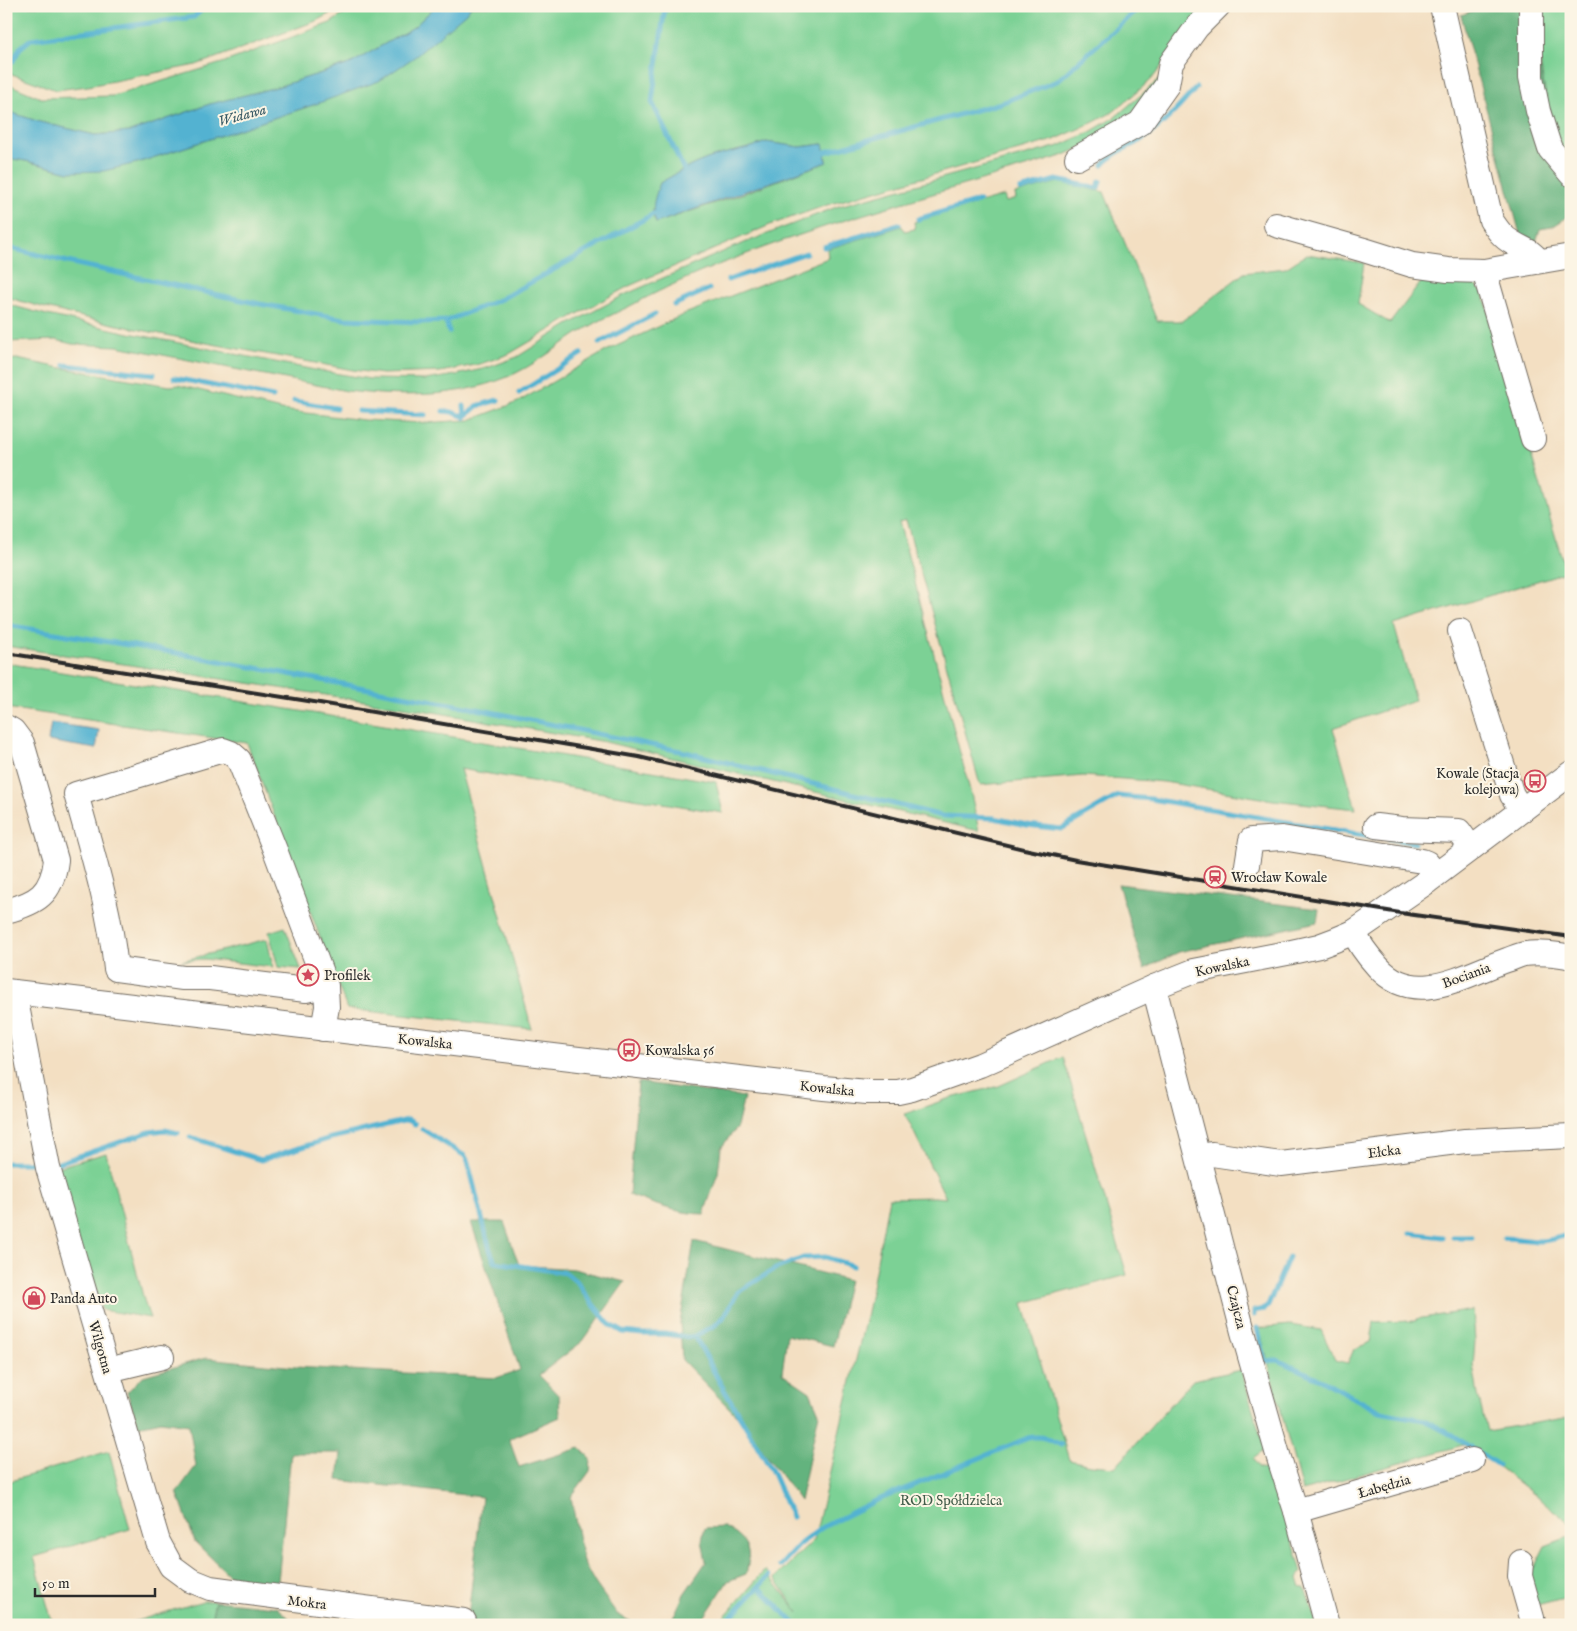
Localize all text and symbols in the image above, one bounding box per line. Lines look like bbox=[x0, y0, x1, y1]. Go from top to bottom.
water label: Widawa bbox=[216, 100, 269, 131]
place label: Kowale (Stacja kolejowa) bbox=[1436, 765, 1520, 799]
bus stop icon: Kowale (Stacja kolejowa) bbox=[1523, 769, 1547, 793]
station icon: Wrocław Kowale bbox=[1203, 865, 1227, 889]
place label: Wrocław Kowale bbox=[1231, 869, 1328, 887]
street label: Kowalska bbox=[1193, 952, 1252, 982]
street label: Bociania bbox=[1440, 959, 1494, 993]
place icon: Profilek bbox=[296, 963, 320, 987]
place label: Profilek bbox=[324, 967, 371, 985]
street label: Kowalska bbox=[397, 1030, 454, 1054]
bus stop icon: Kowalska 56 bbox=[617, 1038, 641, 1062]
place label: Kowalska 56 bbox=[645, 1042, 715, 1060]
street label: Kowalska bbox=[799, 1077, 856, 1101]
street label: Ełcka bbox=[1367, 1141, 1403, 1163]
street label: Czajcza bbox=[1222, 1284, 1250, 1332]
shop icon: Panda Auto bbox=[22, 1286, 46, 1310]
place label: Panda Auto bbox=[50, 1290, 118, 1308]
street label: Wilgotna bbox=[84, 1319, 116, 1377]
street label: Łabędzia bbox=[1356, 1471, 1413, 1503]
park label: ROD Spółdzielca bbox=[900, 1492, 1003, 1510]
scale bar bbox=[35, 1566, 155, 1598]
text: 50 m bbox=[42, 1574, 70, 1593]
street label: Mokra bbox=[286, 1592, 328, 1614]

